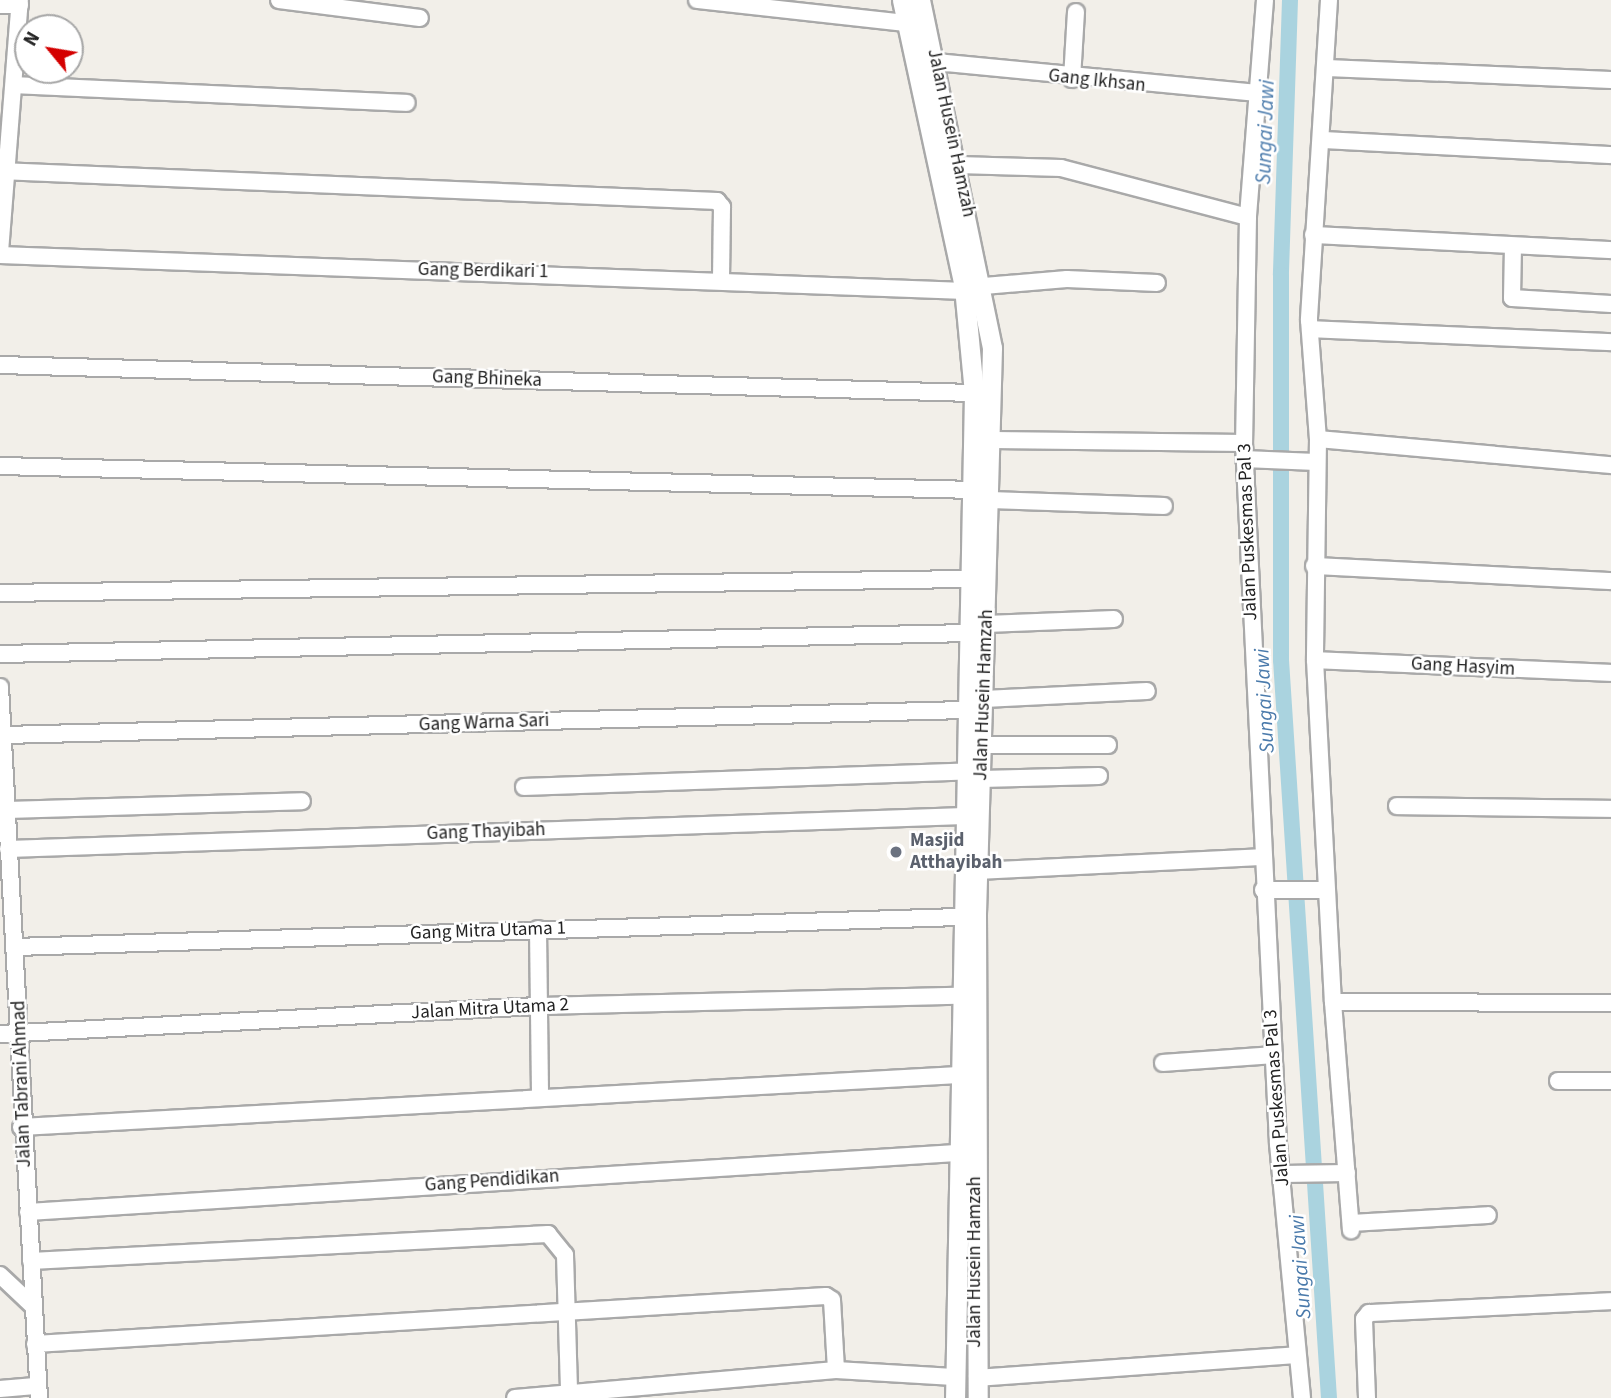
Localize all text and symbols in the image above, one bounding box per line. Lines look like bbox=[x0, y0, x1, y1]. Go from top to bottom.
north arrow bbox=[14, 14, 84, 84]
text: N bbox=[17, 27, 47, 51]
street label: Jalan Husein Hamzah bbox=[922, 47, 980, 219]
street label: Gang Ikhsan bbox=[1047, 65, 1147, 97]
water label: Sungai Jawi bbox=[1251, 79, 1279, 185]
street label: Gang Berdikari 1 bbox=[418, 258, 548, 284]
street label: Gang Bhineka bbox=[432, 366, 542, 392]
street label: Jalan Puskesmas Pal 3 bbox=[1234, 443, 1262, 621]
street label: Jalan Husein Hamzah bbox=[970, 609, 998, 781]
water label: Sungai Jawi bbox=[1249, 648, 1279, 754]
street label: Gang Hasyim bbox=[1410, 653, 1516, 681]
street label: Gang Warna Sari bbox=[418, 709, 550, 737]
street label: Gang Thayibah bbox=[426, 819, 546, 845]
place label: Masjid Atthayibah bbox=[910, 830, 1002, 874]
marker: Masjid Atthayibah bbox=[888, 844, 904, 860]
street label: Gang Mitra Utama 1 bbox=[410, 917, 566, 945]
street label: Jalan Mitra Utama 2 bbox=[410, 993, 570, 1025]
street label: Jalan Tabrani Ahmad bbox=[8, 1000, 36, 1168]
street label: Jalan Puskesmas Pal 3 bbox=[1259, 1009, 1295, 1187]
street label: Gang Pendidikan bbox=[424, 1165, 560, 1197]
street label: Jalan Husein Hamzah bbox=[964, 1176, 986, 1348]
water label: Sungai Jawi bbox=[1284, 1214, 1316, 1320]

